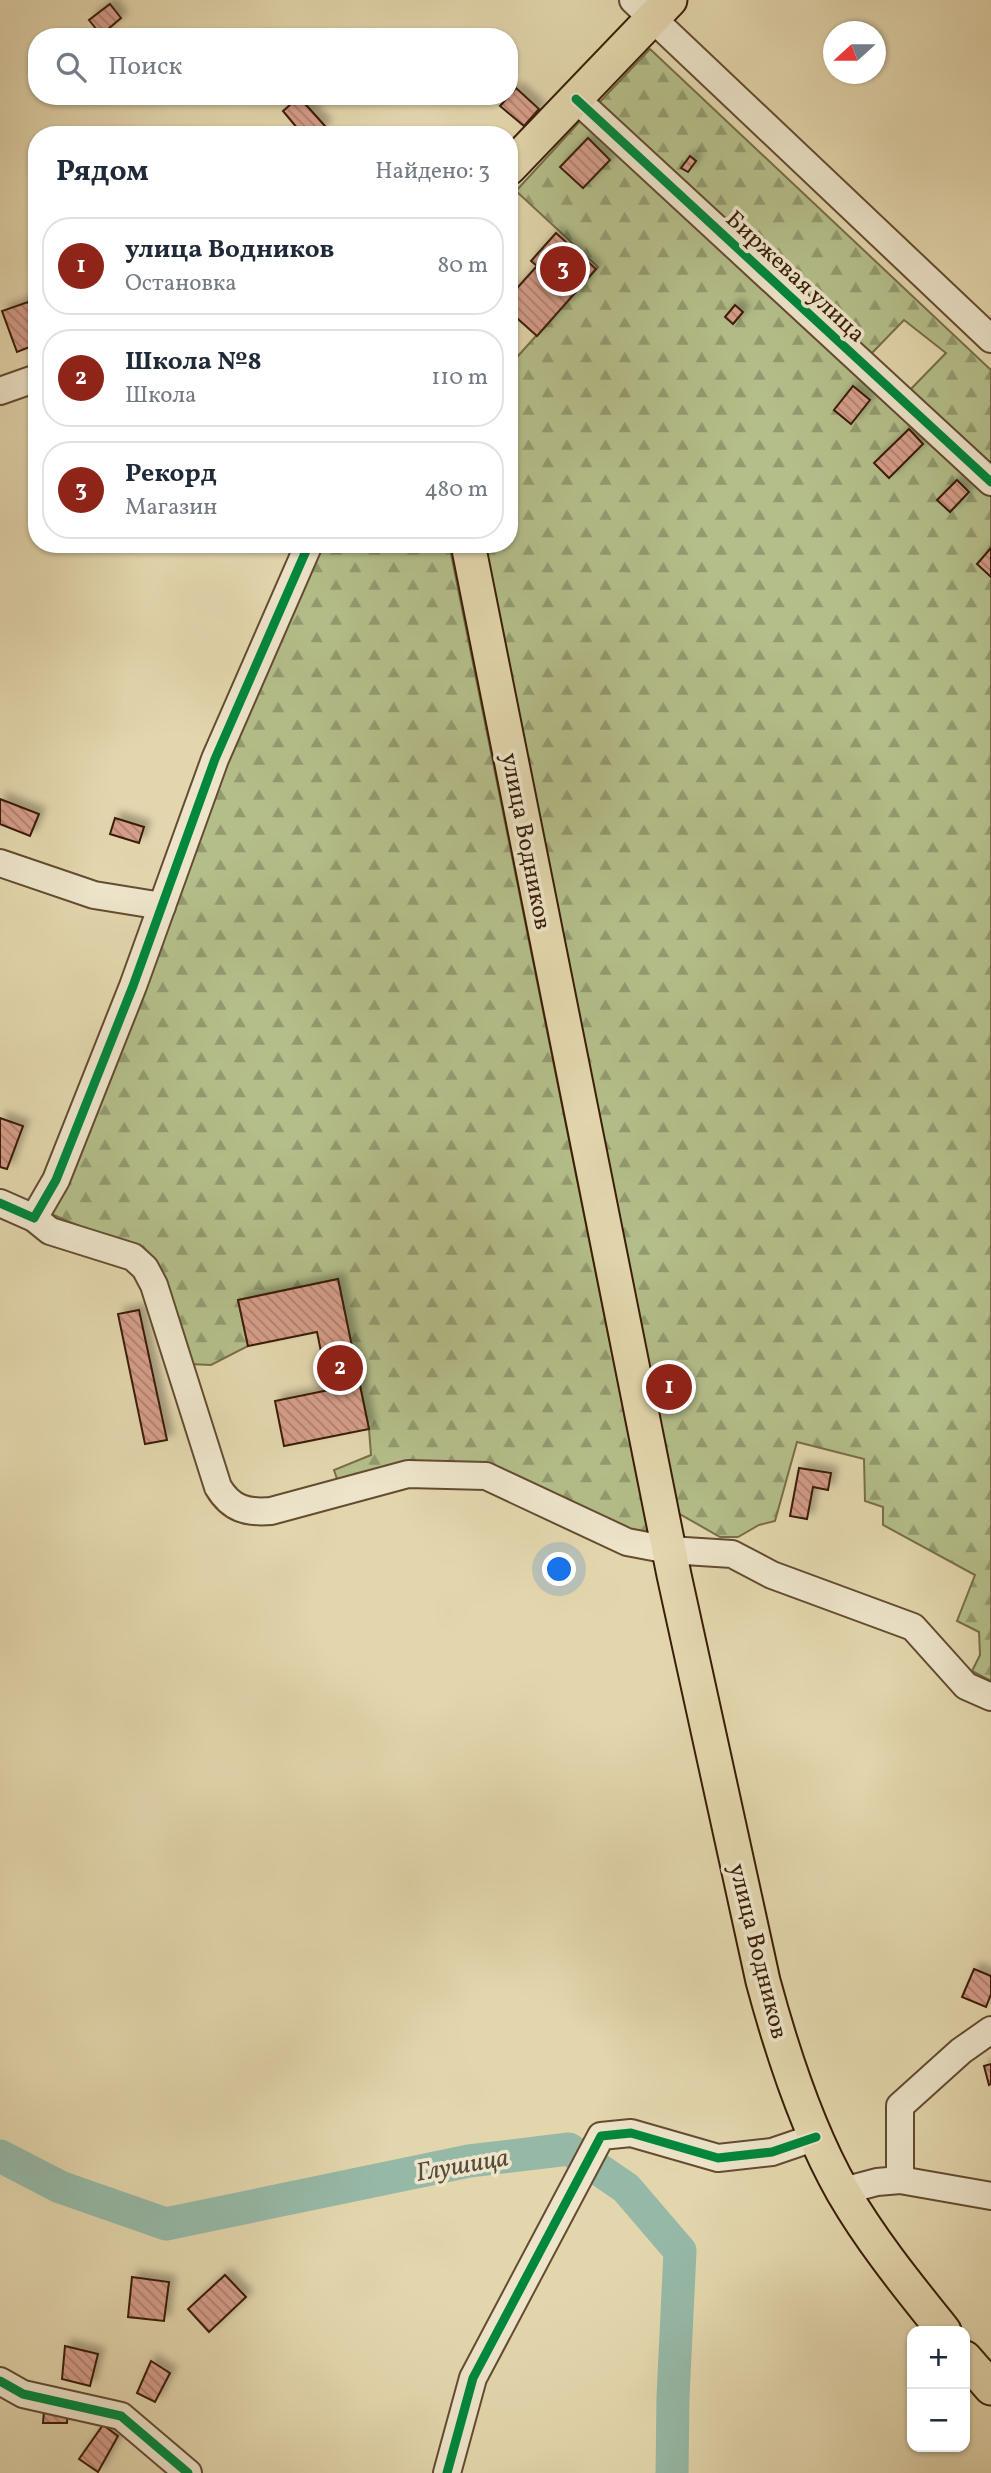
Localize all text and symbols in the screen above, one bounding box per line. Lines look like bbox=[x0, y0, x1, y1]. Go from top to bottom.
north arrow bbox=[823, 21, 886, 84]
search box bbox=[28, 28, 518, 105]
icon: search bbox=[52, 48, 90, 86]
text: Поиск bbox=[108, 49, 182, 85]
text: Рядом bbox=[56, 151, 149, 193]
text: Найдено: 3 bbox=[375, 156, 490, 188]
street label: Биржевая улица bbox=[717, 204, 872, 351]
text: улица Водников bbox=[125, 232, 334, 268]
pin: 3 bbox=[540, 243, 586, 295]
text: 1 bbox=[76, 250, 86, 282]
text: 80 m bbox=[438, 250, 488, 282]
text: Остановка bbox=[125, 268, 237, 300]
text: Школа №8 bbox=[125, 344, 262, 380]
text: 2 bbox=[75, 362, 87, 394]
text: 110 m bbox=[431, 362, 488, 394]
text: Школа bbox=[125, 380, 196, 412]
text: Рекорд bbox=[125, 456, 217, 492]
text: 3 bbox=[75, 474, 87, 506]
text: 480 m bbox=[424, 474, 488, 506]
text: Магазин bbox=[125, 492, 217, 524]
street label: улица Водников bbox=[491, 750, 559, 933]
pin: 2 bbox=[317, 1342, 363, 1394]
pin: 1 bbox=[646, 1361, 692, 1413]
your location bbox=[542, 1552, 576, 1586]
street label: улица Водников bbox=[719, 1860, 795, 2043]
water label: Глушица bbox=[413, 2140, 512, 2192]
map controls bbox=[907, 2326, 970, 2452]
button: + bbox=[907, 2326, 970, 2389]
button: − bbox=[907, 2389, 970, 2452]

